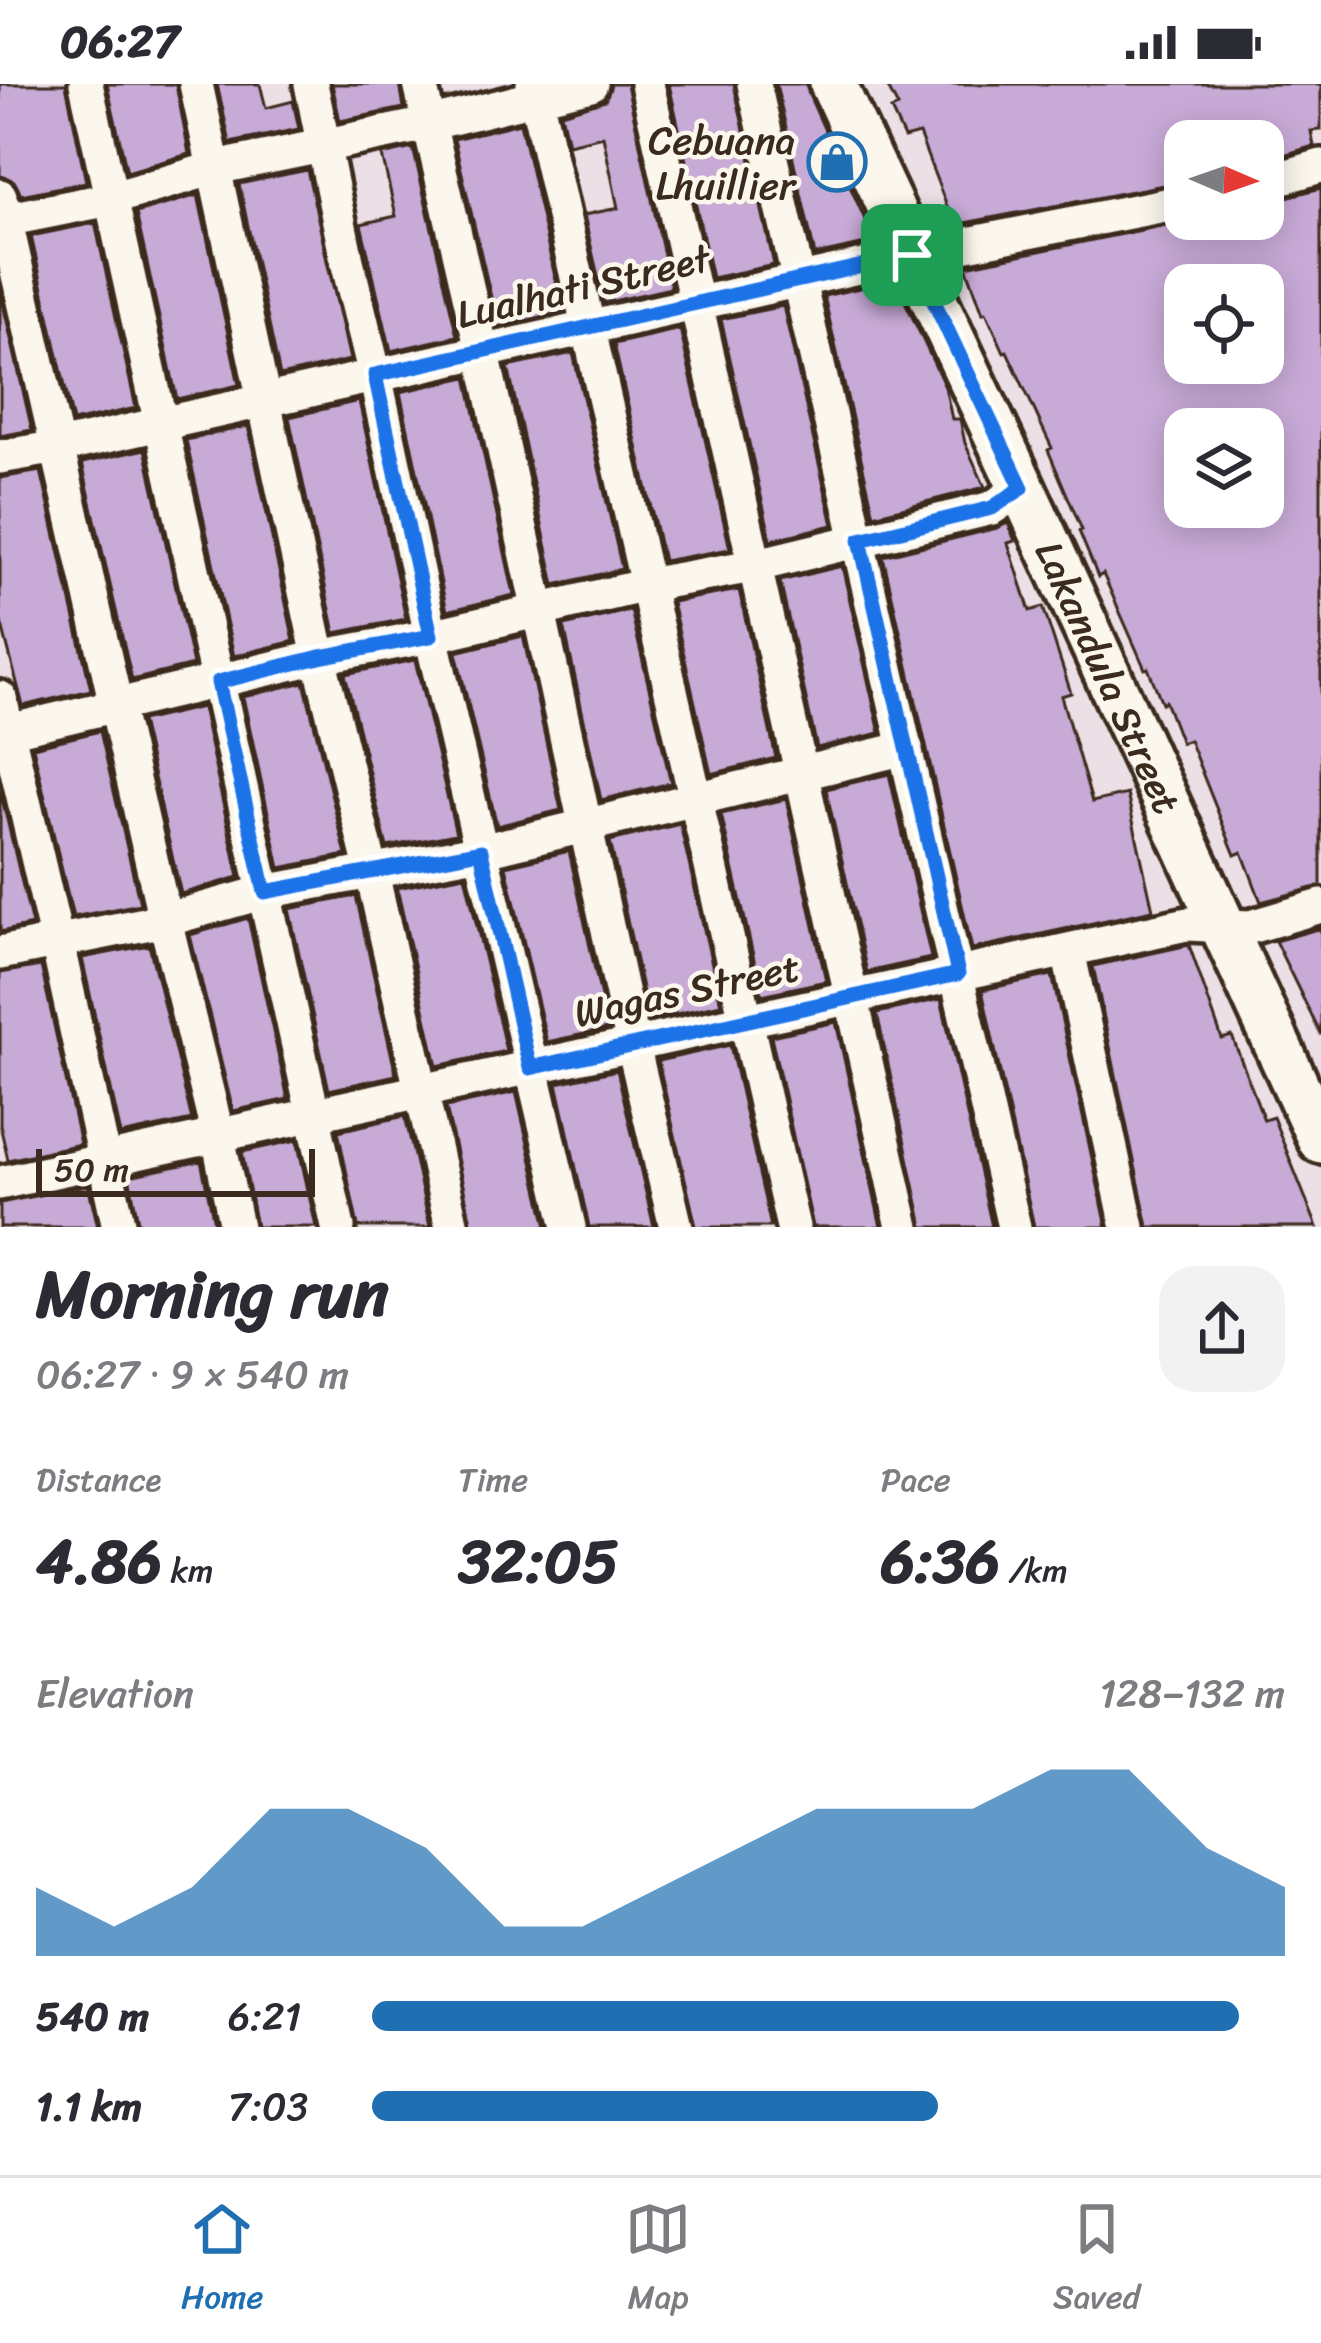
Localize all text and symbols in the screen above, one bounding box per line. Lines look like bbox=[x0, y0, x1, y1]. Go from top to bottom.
text: 06:27 bbox=[60, 2, 179, 82]
place label: Cebuana Lhuillier bbox=[648, 106, 797, 220]
north arrow bbox=[1164, 120, 1284, 240]
map controls bbox=[1164, 120, 1284, 528]
shop icon: Cebuana Lhuillier bbox=[806, 131, 868, 193]
pin bbox=[861, 204, 963, 306]
icon: arrive bbox=[879, 222, 945, 288]
street label: Lualhati Street bbox=[449, 223, 718, 349]
button: locate bbox=[1164, 264, 1284, 384]
button: layers bbox=[1164, 408, 1284, 528]
street label: Lakandula Street bbox=[1016, 529, 1201, 825]
street label: Wagas Street bbox=[568, 932, 806, 1048]
text: 50 m bbox=[54, 1141, 129, 1199]
scale bar bbox=[36, 1143, 315, 1196]
text: Morning run bbox=[36, 1236, 389, 1353]
button: share bbox=[1159, 1266, 1285, 1392]
text: 06:27 · 9 × 540 m bbox=[36, 1340, 349, 1409]
text: Distance bbox=[36, 1451, 161, 1509]
text: Time bbox=[458, 1451, 528, 1509]
text: Pace bbox=[881, 1451, 951, 1509]
text: 4.86 bbox=[36, 1509, 162, 1615]
text: 32:05 bbox=[458, 1509, 619, 1615]
text: 6:36 bbox=[881, 1509, 1000, 1615]
text: km bbox=[162, 1542, 213, 1600]
text: /km bbox=[1000, 1542, 1068, 1600]
text: Elevation bbox=[36, 1659, 194, 1728]
text: 128–132 m bbox=[1099, 1659, 1285, 1728]
text: 540 m bbox=[36, 1982, 149, 2051]
text: 6:21 bbox=[228, 1982, 301, 2051]
text: 1.1 km bbox=[36, 2072, 142, 2141]
text: 7:03 bbox=[228, 2072, 308, 2141]
tab: Home bbox=[181, 2196, 263, 2326]
tab: Map bbox=[625, 2196, 691, 2326]
tab: Saved bbox=[1053, 2196, 1140, 2326]

